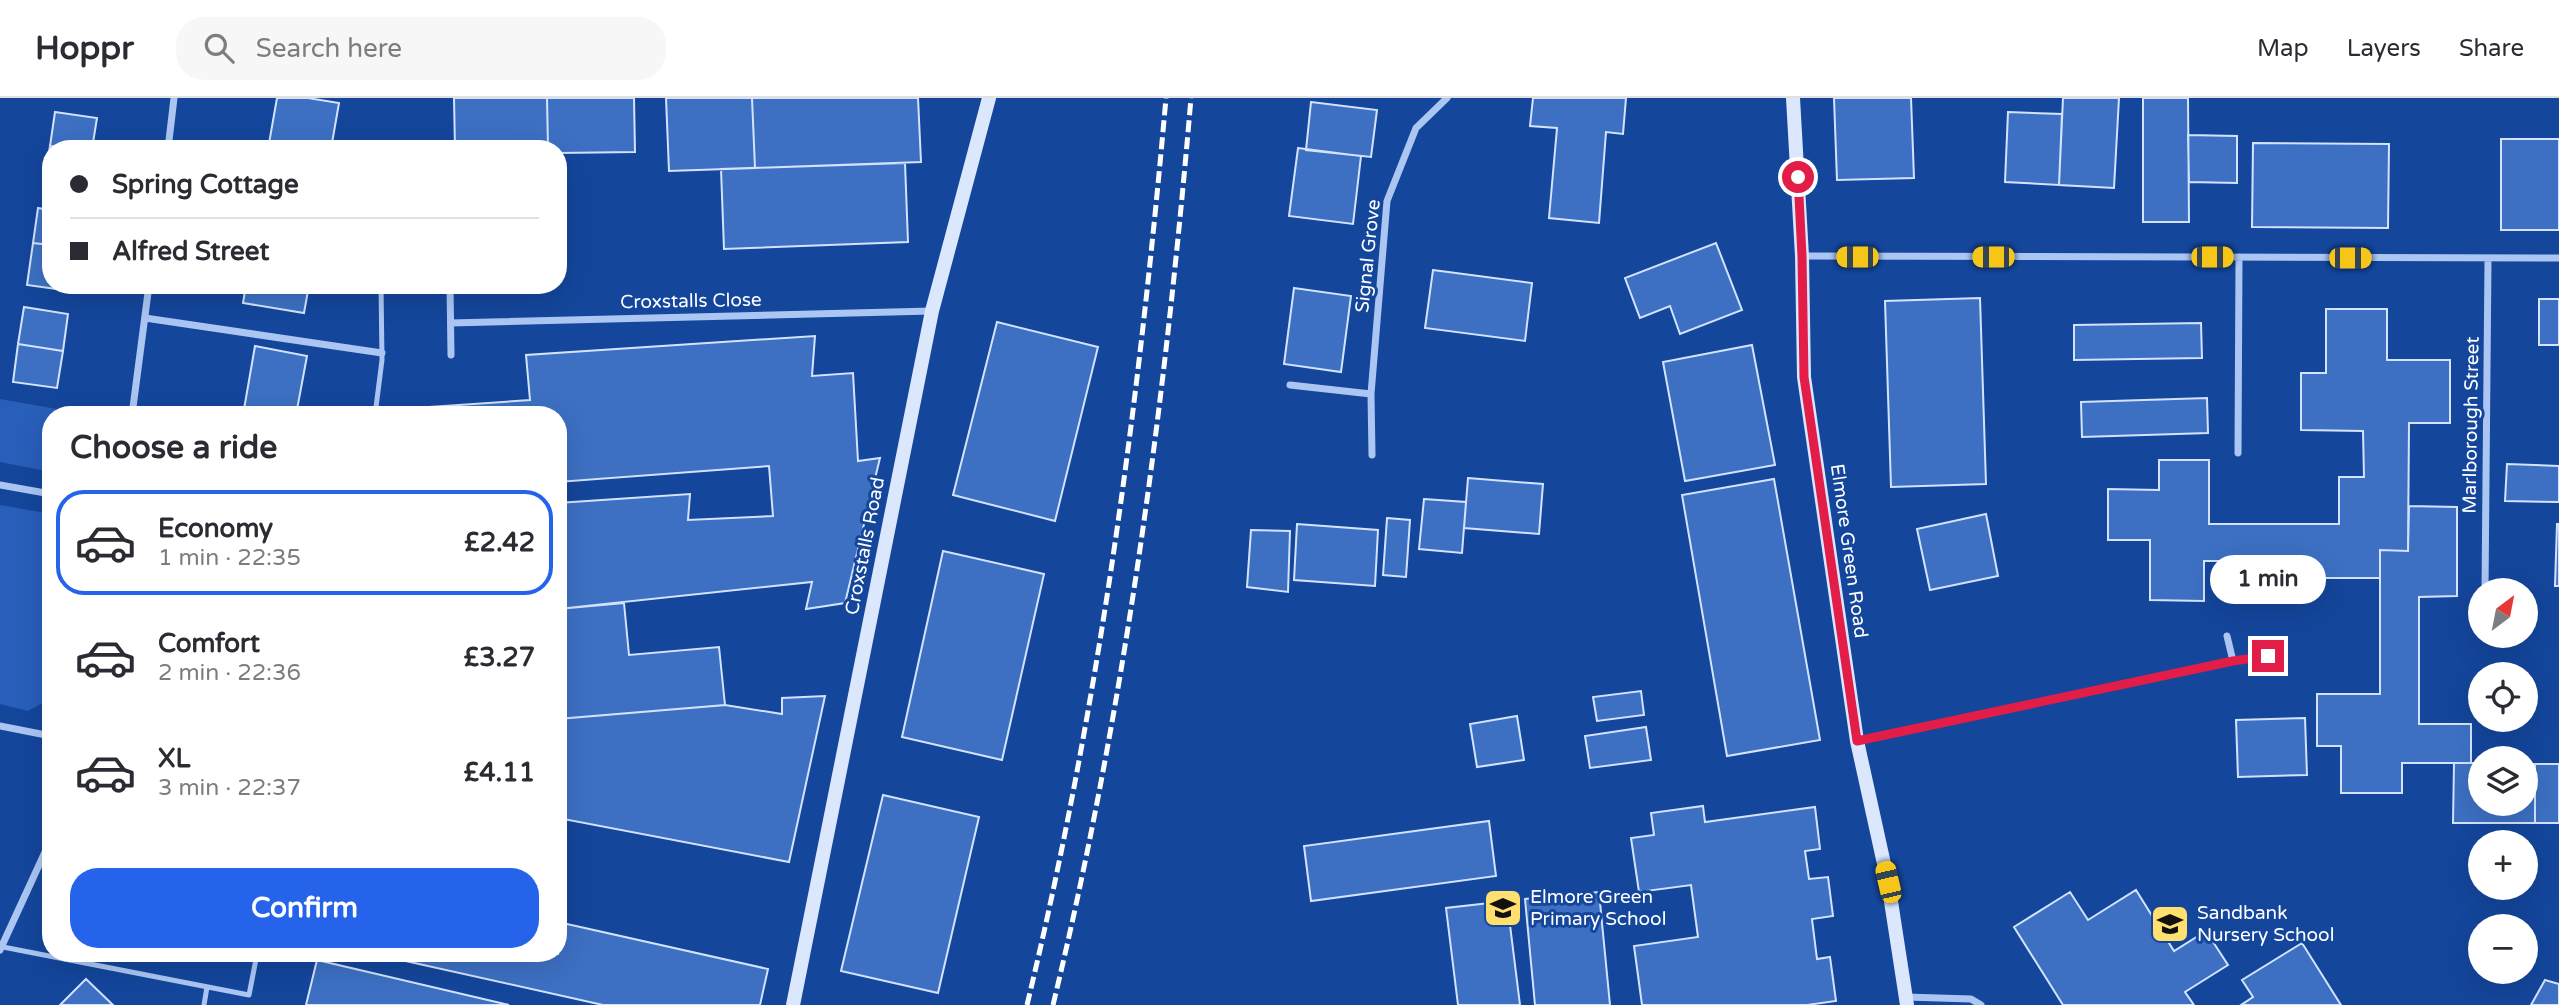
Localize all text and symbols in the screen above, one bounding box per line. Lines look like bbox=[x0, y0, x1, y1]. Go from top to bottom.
search box bbox=[176, 17, 666, 80]
text: Hoppr bbox=[35, 29, 134, 68]
icon: search bbox=[200, 29, 238, 67]
text: Search here bbox=[256, 33, 402, 64]
text: Map bbox=[2257, 34, 2309, 63]
text: Layers bbox=[2347, 34, 2421, 63]
text: Share bbox=[2459, 34, 2524, 63]
route start bbox=[1782, 161, 1814, 193]
text: Spring Cottage bbox=[112, 169, 299, 200]
street label: Signal Grove bbox=[1351, 198, 1385, 314]
text: Alfred Street bbox=[112, 236, 269, 267]
car bbox=[1837, 247, 1879, 268]
car bbox=[1973, 247, 2015, 268]
car bbox=[2192, 247, 2234, 268]
car bbox=[2330, 248, 2372, 269]
street label: Croxstalls Close bbox=[620, 289, 762, 313]
street label: Marlborough Street bbox=[2458, 336, 2484, 514]
text: Choose a ride bbox=[70, 429, 277, 467]
street label: Elmore Green Road bbox=[1826, 462, 1872, 640]
street label: Croxstalls Road bbox=[841, 475, 889, 617]
icon: car bbox=[74, 511, 137, 574]
text: Economy bbox=[158, 513, 273, 544]
text: £2.42 bbox=[464, 527, 535, 558]
text: 1 min · 22:35 bbox=[158, 544, 301, 572]
callout: 1 min bbox=[2210, 554, 2326, 603]
text: 1 min bbox=[2237, 565, 2299, 593]
north arrow bbox=[2468, 578, 2538, 648]
map controls bbox=[2468, 578, 2538, 984]
icon: car bbox=[74, 626, 137, 689]
text: Comfort bbox=[158, 628, 260, 659]
route end bbox=[2252, 640, 2284, 672]
text: £3.27 bbox=[464, 642, 535, 673]
text: 2 min · 22:36 bbox=[158, 659, 301, 687]
button: locate bbox=[2468, 662, 2538, 732]
icon: car bbox=[74, 741, 137, 804]
text: XL bbox=[158, 743, 190, 774]
button: layers bbox=[2468, 746, 2538, 816]
text: £4.11 bbox=[464, 757, 535, 788]
text: 3 min · 22:37 bbox=[158, 774, 301, 802]
button: + bbox=[2468, 830, 2538, 900]
car bbox=[1874, 859, 1903, 905]
button: Confirm bbox=[70, 868, 539, 948]
place label: Elmore Green Primary School bbox=[1530, 886, 1666, 930]
school or university icon: Elmore Green Primary School bbox=[1482, 887, 1524, 929]
place label: Sandbank Nursery School bbox=[2197, 902, 2334, 946]
school or university icon: Sandbank Nursery School bbox=[2149, 903, 2191, 945]
button: − bbox=[2468, 914, 2538, 984]

